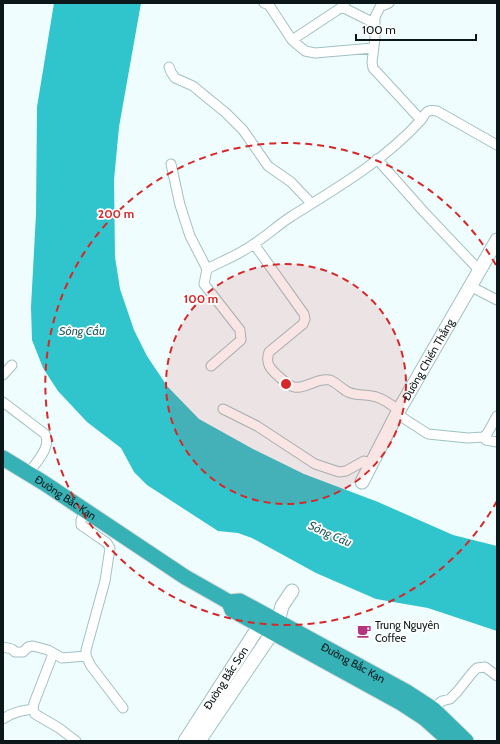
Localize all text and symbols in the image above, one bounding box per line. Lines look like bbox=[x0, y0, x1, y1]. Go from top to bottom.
scale bar bbox=[356, 16, 476, 42]
text: 100 m bbox=[362, 22, 396, 37]
text: 200 m bbox=[98, 206, 134, 221]
text: 100 m bbox=[184, 291, 218, 306]
street label: Đường Chiến Thắng bbox=[399, 316, 457, 403]
water label: Sông Cầu bbox=[59, 323, 105, 338]
centre of rings bbox=[279, 377, 293, 391]
street label: Đường Bắc Kạn bbox=[32, 472, 99, 523]
water label: Sông Cầu bbox=[306, 517, 354, 550]
place label: Trung Nguyên Coffee bbox=[375, 618, 439, 645]
cafe icon: Trung Nguyên Coffee bbox=[356, 623, 372, 639]
street label: Đường Bắc Kạn bbox=[319, 640, 388, 686]
street label: Đường Bắc Sơn bbox=[200, 644, 251, 712]

